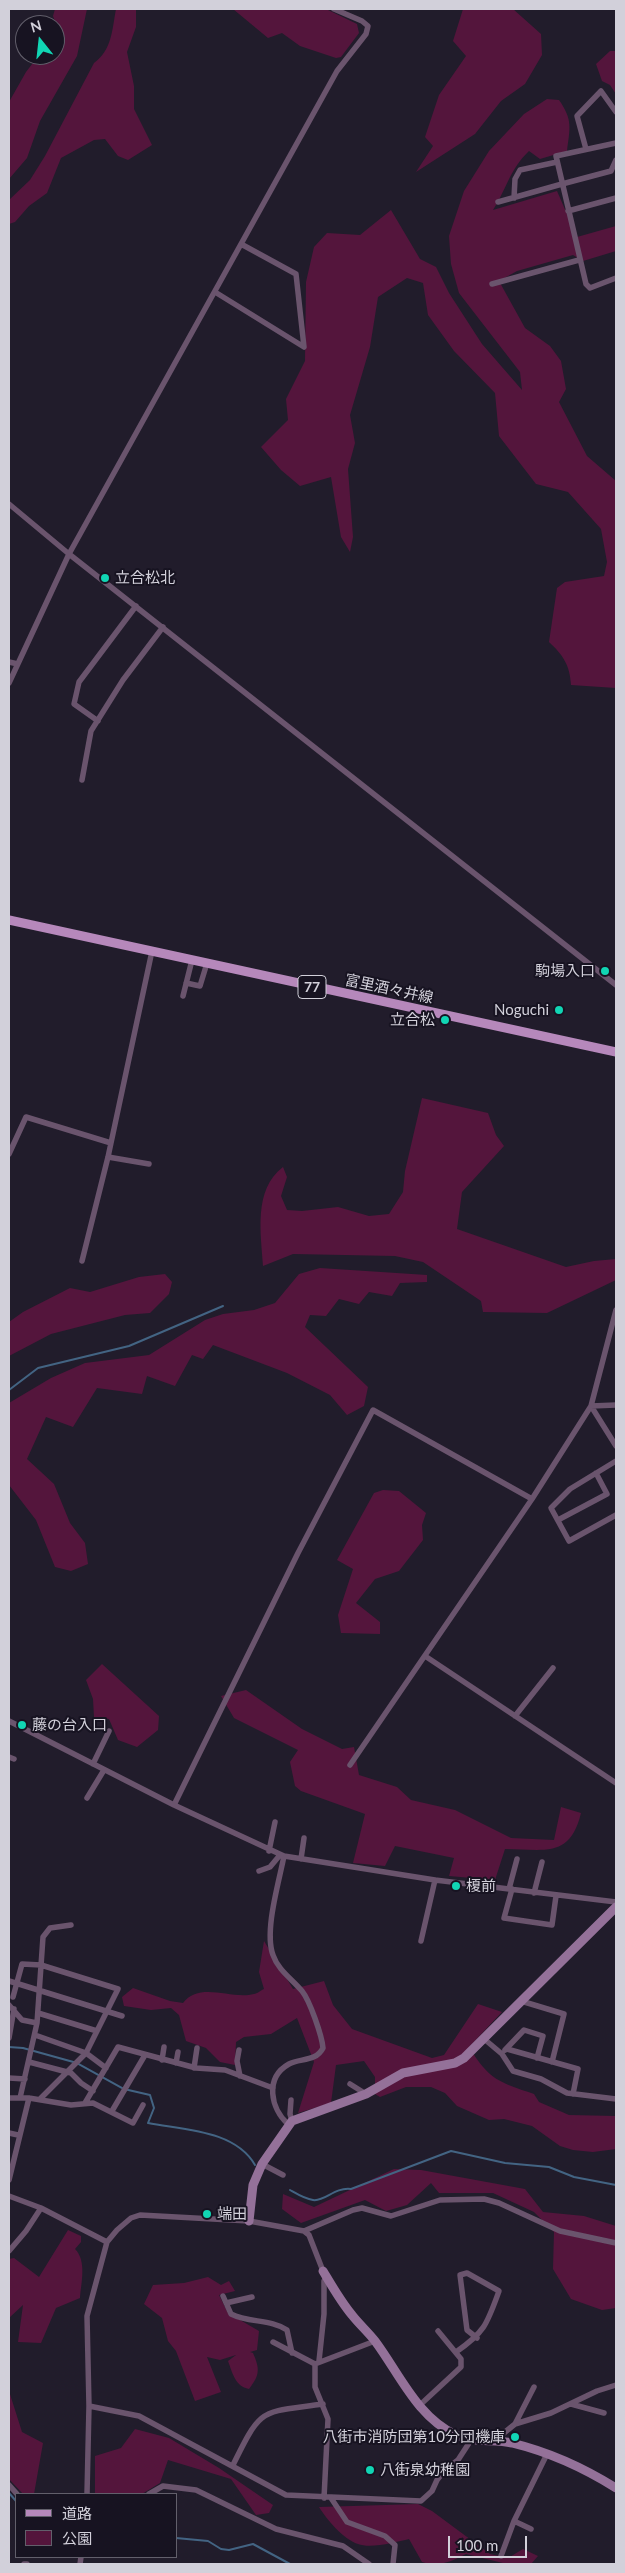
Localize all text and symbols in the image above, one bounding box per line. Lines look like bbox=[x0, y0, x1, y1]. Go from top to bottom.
north arrow bbox=[15, 15, 65, 65]
text: N bbox=[28, 16, 44, 36]
place label: 立合松北 bbox=[115, 569, 175, 587]
marker: 立合松北 bbox=[99, 572, 111, 584]
place label: 駒場入口 bbox=[535, 962, 595, 980]
marker: 駒場入口 bbox=[599, 965, 611, 977]
street label: 富里酒々井線 bbox=[343, 971, 435, 1007]
road number: 77 bbox=[298, 976, 326, 999]
place label: Noguchi bbox=[494, 1001, 549, 1019]
marker: Noguchi bbox=[553, 1004, 565, 1016]
place label: 立合松 bbox=[390, 1011, 435, 1029]
marker: 立合松 bbox=[439, 1014, 451, 1026]
place label: 藤の台入口 bbox=[32, 1716, 107, 1734]
marker: 藤の台入口 bbox=[16, 1719, 28, 1731]
place label: 榎前 bbox=[466, 1877, 496, 1895]
marker: 榎前 bbox=[450, 1880, 462, 1892]
place label: 端田 bbox=[217, 2205, 247, 2223]
marker: 端田 bbox=[201, 2208, 213, 2220]
place label: 八街市消防団第10分団機庫 bbox=[323, 2428, 505, 2446]
marker: 八街市消防団第10分団機庫 bbox=[509, 2431, 521, 2443]
place label: 八街泉幼稚園 bbox=[380, 2461, 470, 2479]
marker: 八街泉幼稚園 bbox=[364, 2464, 376, 2476]
legend bbox=[15, 2493, 178, 2558]
text: 道路 bbox=[62, 2504, 92, 2522]
scale bar bbox=[450, 2526, 529, 2558]
text: 公園 bbox=[62, 2529, 92, 2547]
text: 100 m bbox=[456, 2536, 498, 2554]

